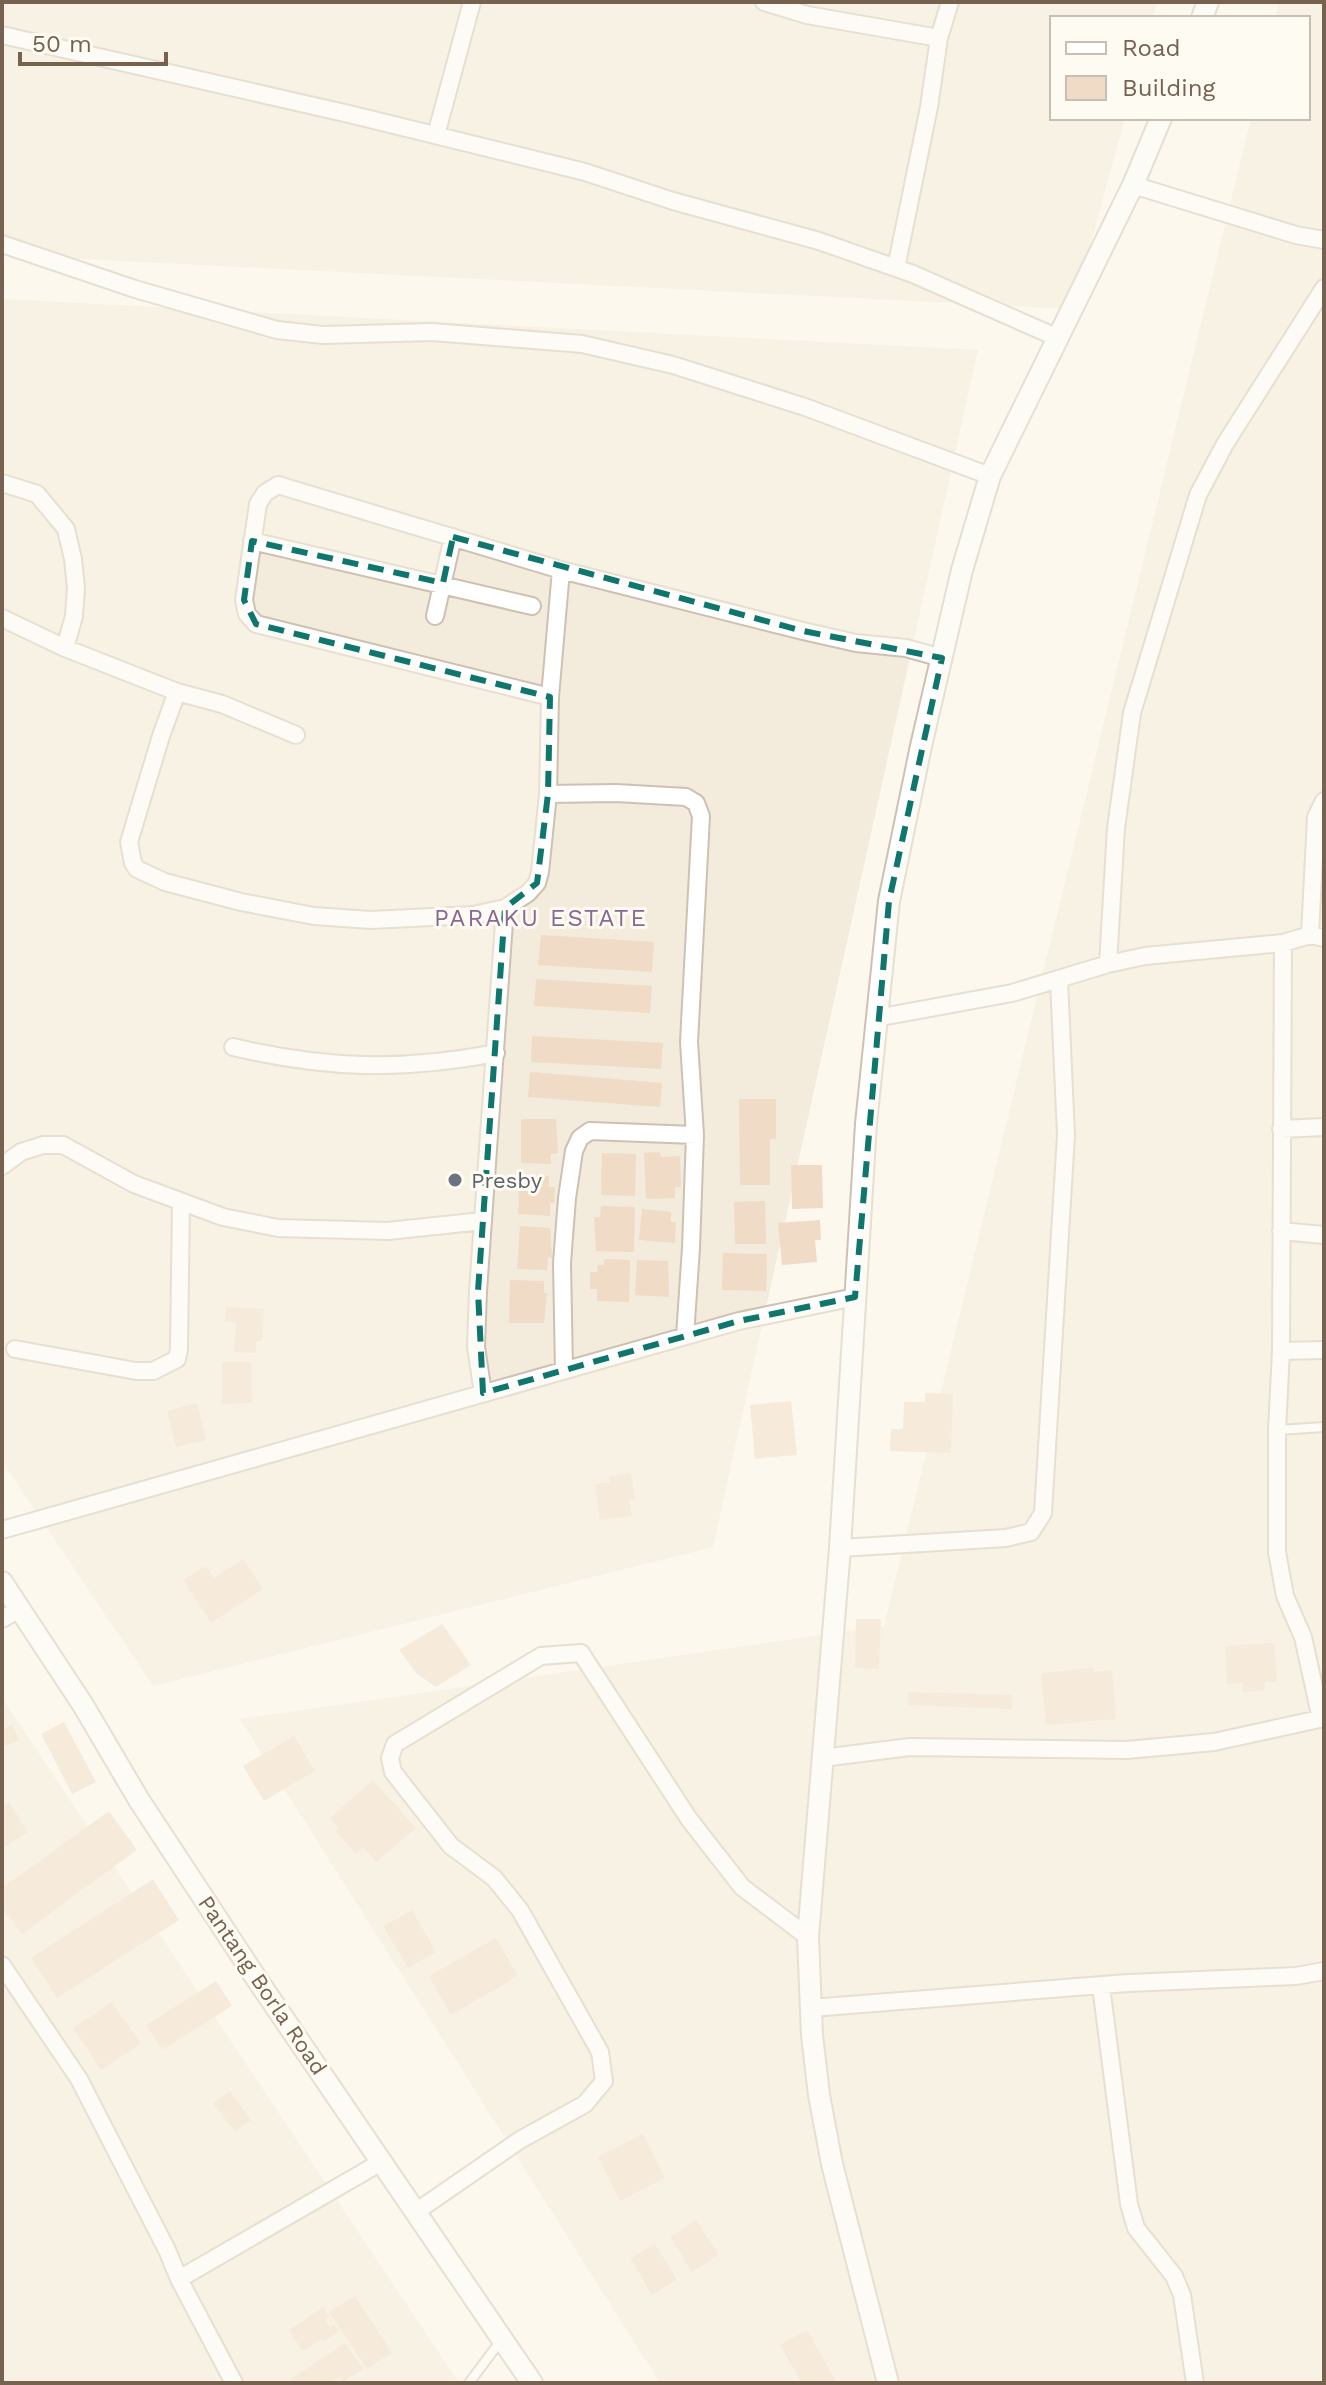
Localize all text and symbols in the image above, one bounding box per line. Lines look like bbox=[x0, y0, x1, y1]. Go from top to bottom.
scale bar bbox=[20, 16, 166, 66]
legend bbox=[1050, 16, 1310, 120]
text: 50 m bbox=[32, 30, 92, 58]
text: Road bbox=[1122, 34, 1181, 62]
text: Building bbox=[1122, 74, 1215, 102]
district label: PARAKU ESTATE bbox=[434, 904, 648, 932]
place label: Presby bbox=[471, 1168, 543, 1193]
marker: Presby bbox=[446, 1171, 464, 1189]
street label: Pantang Borla Road bbox=[193, 1891, 332, 2079]

